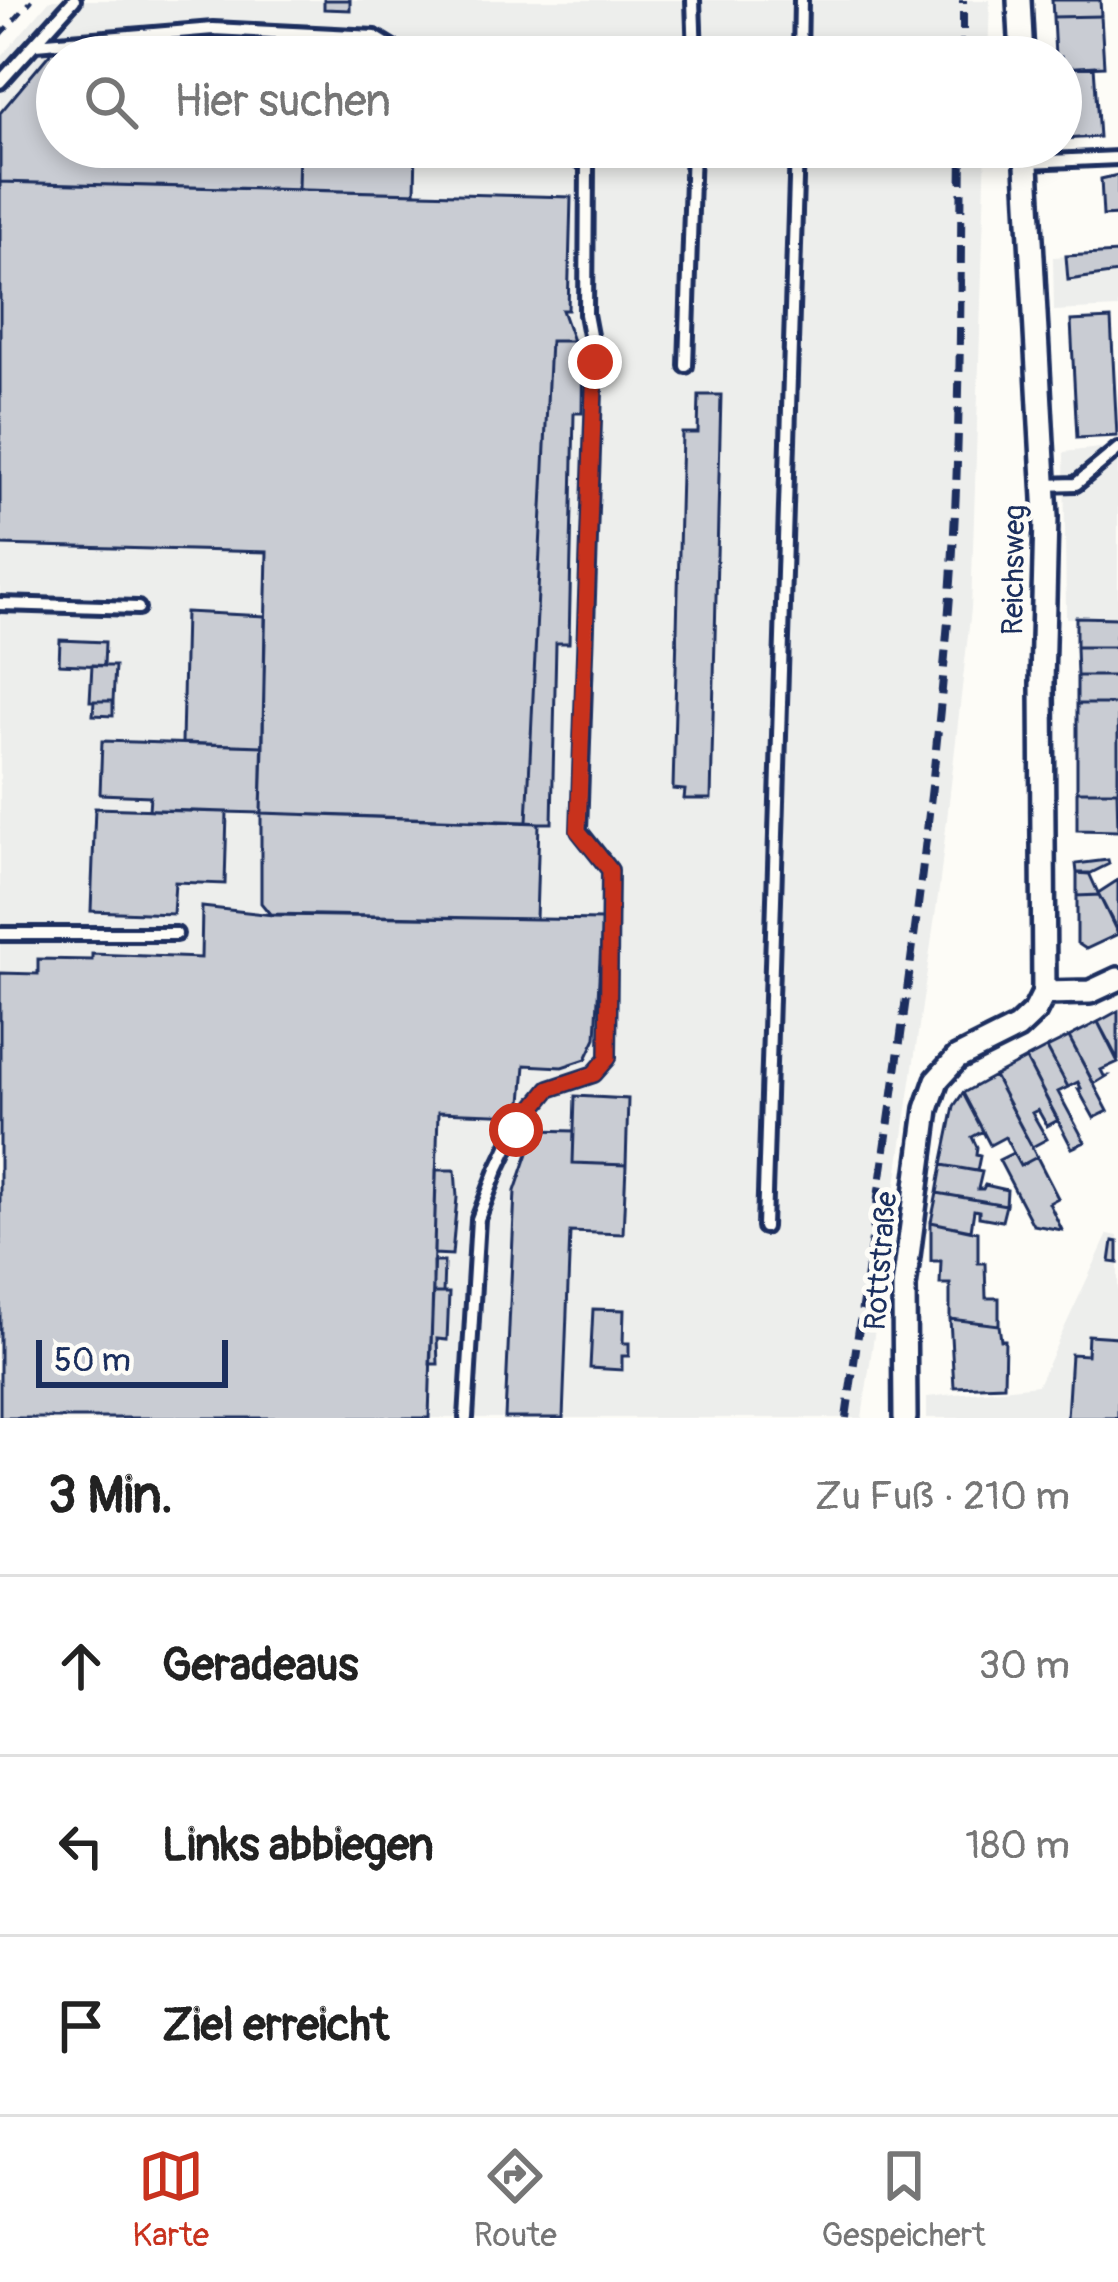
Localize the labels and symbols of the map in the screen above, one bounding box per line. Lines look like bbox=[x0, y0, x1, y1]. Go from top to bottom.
route end bbox=[568, 335, 622, 389]
street label: Reichsweg bbox=[994, 505, 1034, 635]
route start bbox=[489, 1103, 543, 1157]
street label: Rottstraße bbox=[857, 1190, 906, 1332]
scale bar bbox=[36, 1334, 228, 1387]

